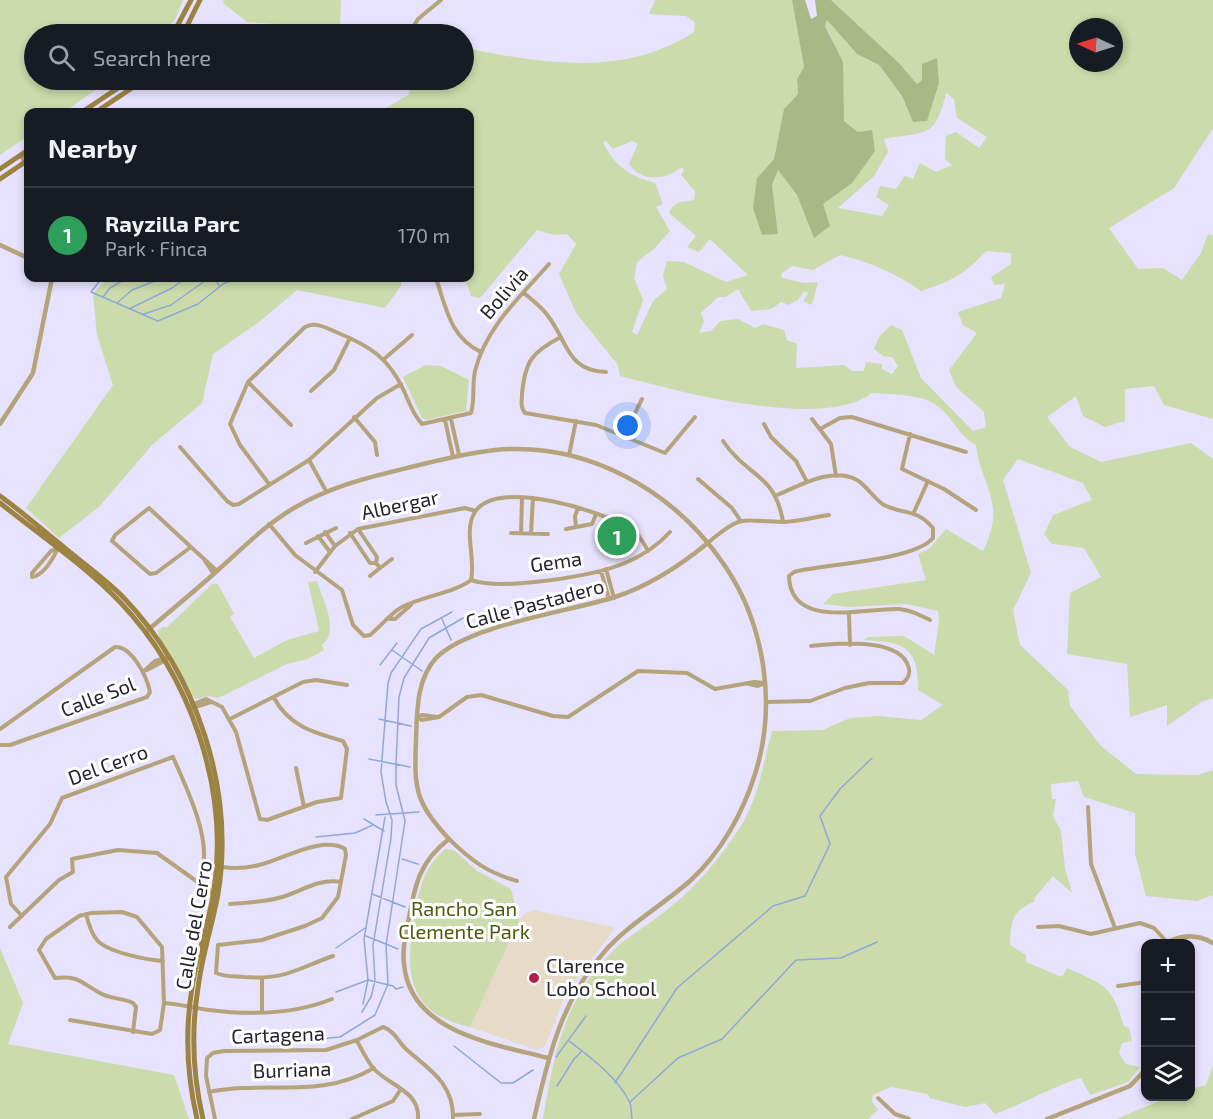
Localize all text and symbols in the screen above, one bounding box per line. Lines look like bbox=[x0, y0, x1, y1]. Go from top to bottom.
north arrow bbox=[1069, 18, 1123, 72]
search box bbox=[24, 24, 474, 90]
icon: search bbox=[45, 41, 78, 74]
text: Search here bbox=[93, 44, 211, 70]
text: Nearby bbox=[48, 132, 137, 163]
text: Rayzilla Parc bbox=[105, 210, 240, 236]
text: 1 bbox=[63, 223, 72, 247]
text: 170 m bbox=[398, 223, 450, 247]
text: Park · Finca bbox=[105, 236, 207, 260]
street label: Bolivia bbox=[474, 261, 532, 323]
your location bbox=[613, 411, 642, 440]
street label: Albergar bbox=[359, 484, 441, 524]
pin: 1 bbox=[598, 514, 636, 558]
street label: Gema bbox=[529, 546, 583, 576]
street label: Calle Pastadero bbox=[463, 573, 607, 633]
street label: Calle Sol bbox=[57, 671, 138, 721]
street label: Del Cerro bbox=[64, 739, 151, 790]
street label: Calle del Cerro bbox=[170, 858, 216, 991]
park label: Rancho San Clemente Park bbox=[398, 896, 530, 943]
map controls bbox=[1141, 939, 1195, 1101]
button: + bbox=[1141, 939, 1195, 993]
place label: Clarence Lobo School bbox=[546, 953, 656, 1000]
marker: Clarence Lobo School bbox=[527, 971, 541, 985]
button: − bbox=[1141, 993, 1195, 1047]
street label: Cartagena bbox=[231, 1020, 325, 1048]
button: layers bbox=[1141, 1047, 1195, 1101]
street label: Burriana bbox=[252, 1056, 332, 1082]

